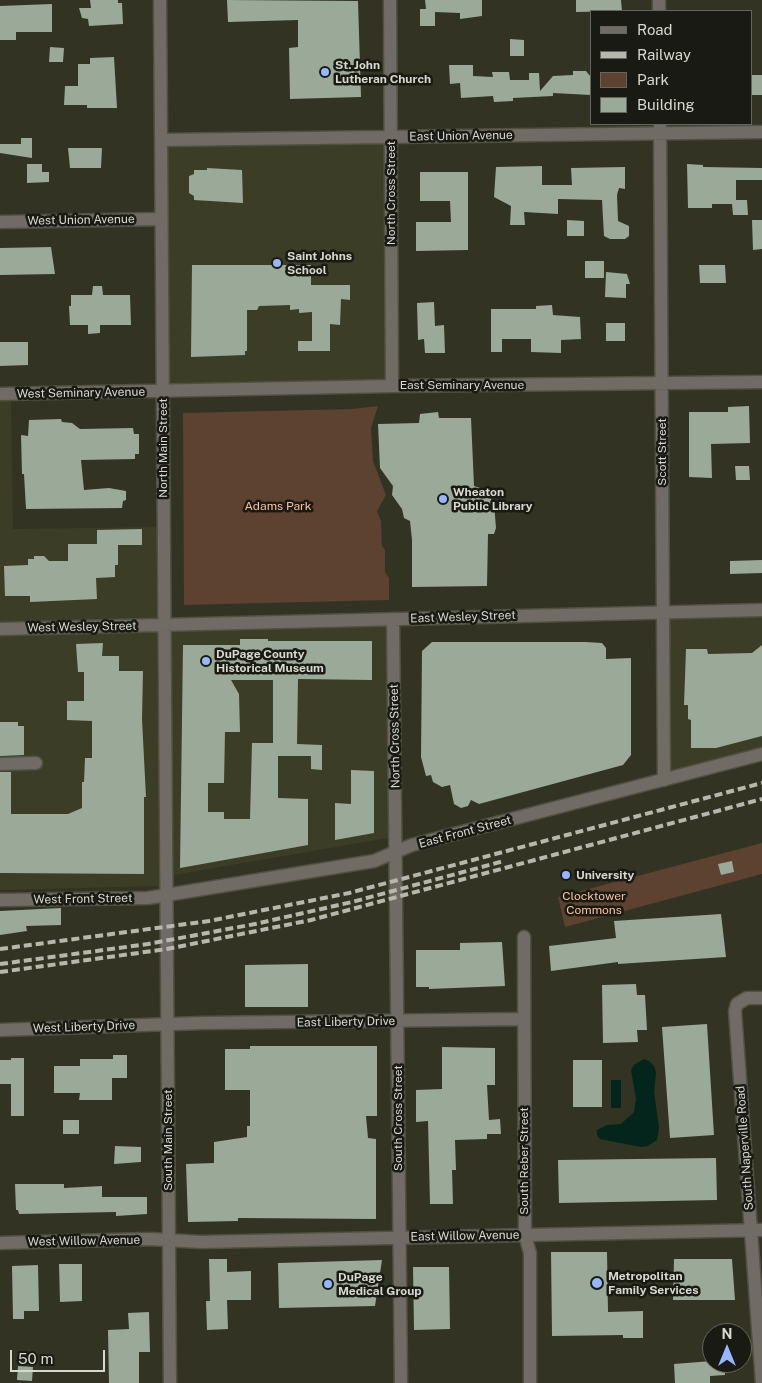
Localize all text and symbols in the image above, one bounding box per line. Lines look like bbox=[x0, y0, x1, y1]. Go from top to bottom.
legend bbox=[590, 10, 752, 125]
text: Road bbox=[637, 21, 673, 38]
text: Railway bbox=[637, 46, 691, 63]
place label: St. John Lutheran Church bbox=[335, 58, 431, 86]
marker: St. John Lutheran Church bbox=[319, 66, 331, 78]
text: Park bbox=[637, 71, 669, 88]
text: Building bbox=[637, 96, 695, 113]
street label: East Union Avenue bbox=[409, 128, 513, 144]
street label: North Cross Street bbox=[384, 141, 398, 245]
street label: West Union Avenue bbox=[27, 212, 135, 228]
place label: Saint Johns School bbox=[287, 249, 352, 277]
marker: Saint Johns School bbox=[271, 257, 283, 269]
street label: East Seminary Avenue bbox=[400, 378, 524, 392]
street label: West Seminary Avenue bbox=[17, 385, 145, 401]
street label: North Main Street bbox=[156, 398, 170, 498]
street label: Scott Street bbox=[655, 418, 669, 486]
place label: Wheaton Public Library bbox=[453, 485, 533, 513]
marker: Wheaton Public Library bbox=[437, 493, 449, 505]
park label: Adams Park bbox=[244, 499, 312, 513]
street label: East Wesley Street bbox=[410, 608, 516, 626]
street label: West Wesley Street bbox=[27, 619, 137, 635]
place label: DuPage County Historical Museum bbox=[216, 647, 324, 675]
marker: DuPage County Historical Museum bbox=[200, 655, 212, 667]
street label: North Cross Street bbox=[387, 684, 403, 788]
street label: East Front Street bbox=[417, 813, 513, 851]
place label: University bbox=[576, 868, 634, 882]
marker: University bbox=[560, 869, 572, 881]
park label: Clocktower Commons bbox=[562, 889, 626, 917]
street label: West Front Street bbox=[33, 891, 133, 907]
street label: East Liberty Drive bbox=[297, 1014, 395, 1030]
street label: West Liberty Drive bbox=[33, 1018, 135, 1036]
street label: South Cross Street bbox=[391, 1065, 405, 1171]
street label: South Naperville Road bbox=[733, 1085, 757, 1211]
street label: South Main Street bbox=[161, 1089, 175, 1191]
street label: South Reber Street bbox=[517, 1107, 531, 1215]
street label: East Willow Avenue bbox=[410, 1228, 520, 1244]
street label: West Willow Avenue bbox=[28, 1233, 140, 1249]
place label: Metropolitan Family Services bbox=[608, 1269, 699, 1297]
place label: DuPage Medical Group bbox=[338, 1270, 422, 1298]
marker: Metropolitan Family Services bbox=[590, 1276, 604, 1290]
marker: DuPage Medical Group bbox=[322, 1278, 334, 1290]
north arrow bbox=[702, 1323, 752, 1373]
text: N bbox=[722, 1326, 732, 1342]
scale bar bbox=[12, 1340, 108, 1372]
text: 50 m bbox=[18, 1350, 53, 1367]

